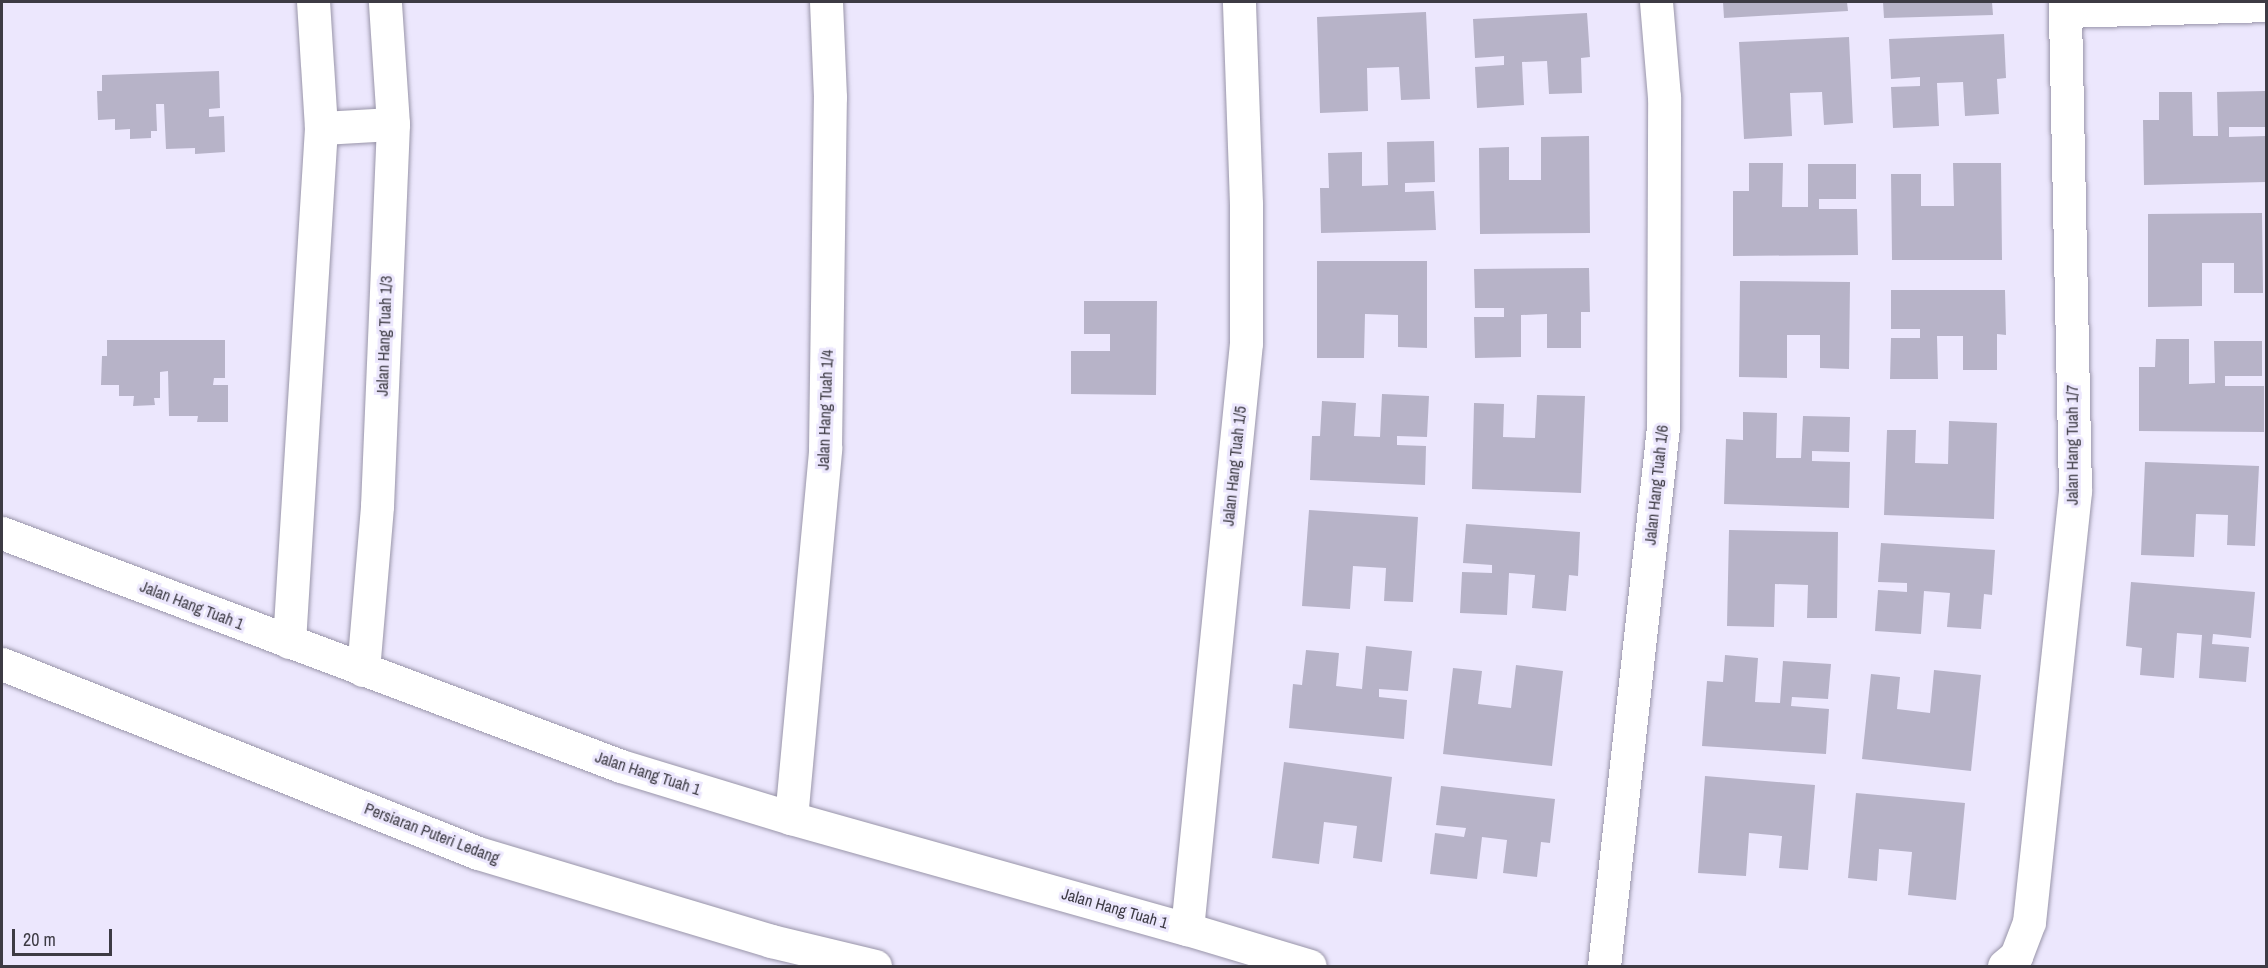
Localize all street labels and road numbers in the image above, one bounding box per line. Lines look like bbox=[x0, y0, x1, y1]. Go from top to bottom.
street label: Jalan Hang Tuah 1/3 bbox=[372, 275, 396, 397]
street label: Jalan Hang Tuah 1/4 bbox=[813, 349, 837, 471]
street label: Jalan Hang Tuah 1/7 bbox=[2062, 385, 2082, 505]
street label: Jalan Hang Tuah 1/5 bbox=[1218, 405, 1250, 527]
street label: Jalan Hang Tuah 1/6 bbox=[1640, 424, 1672, 546]
street label: Jalan Hang Tuah 1 bbox=[137, 576, 247, 634]
street label: Jalan Hang Tuah 1 bbox=[593, 747, 703, 799]
street label: Persiaran Puteri Ledang bbox=[362, 798, 502, 868]
street label: Jalan Hang Tuah 1 bbox=[1060, 884, 1170, 932]

